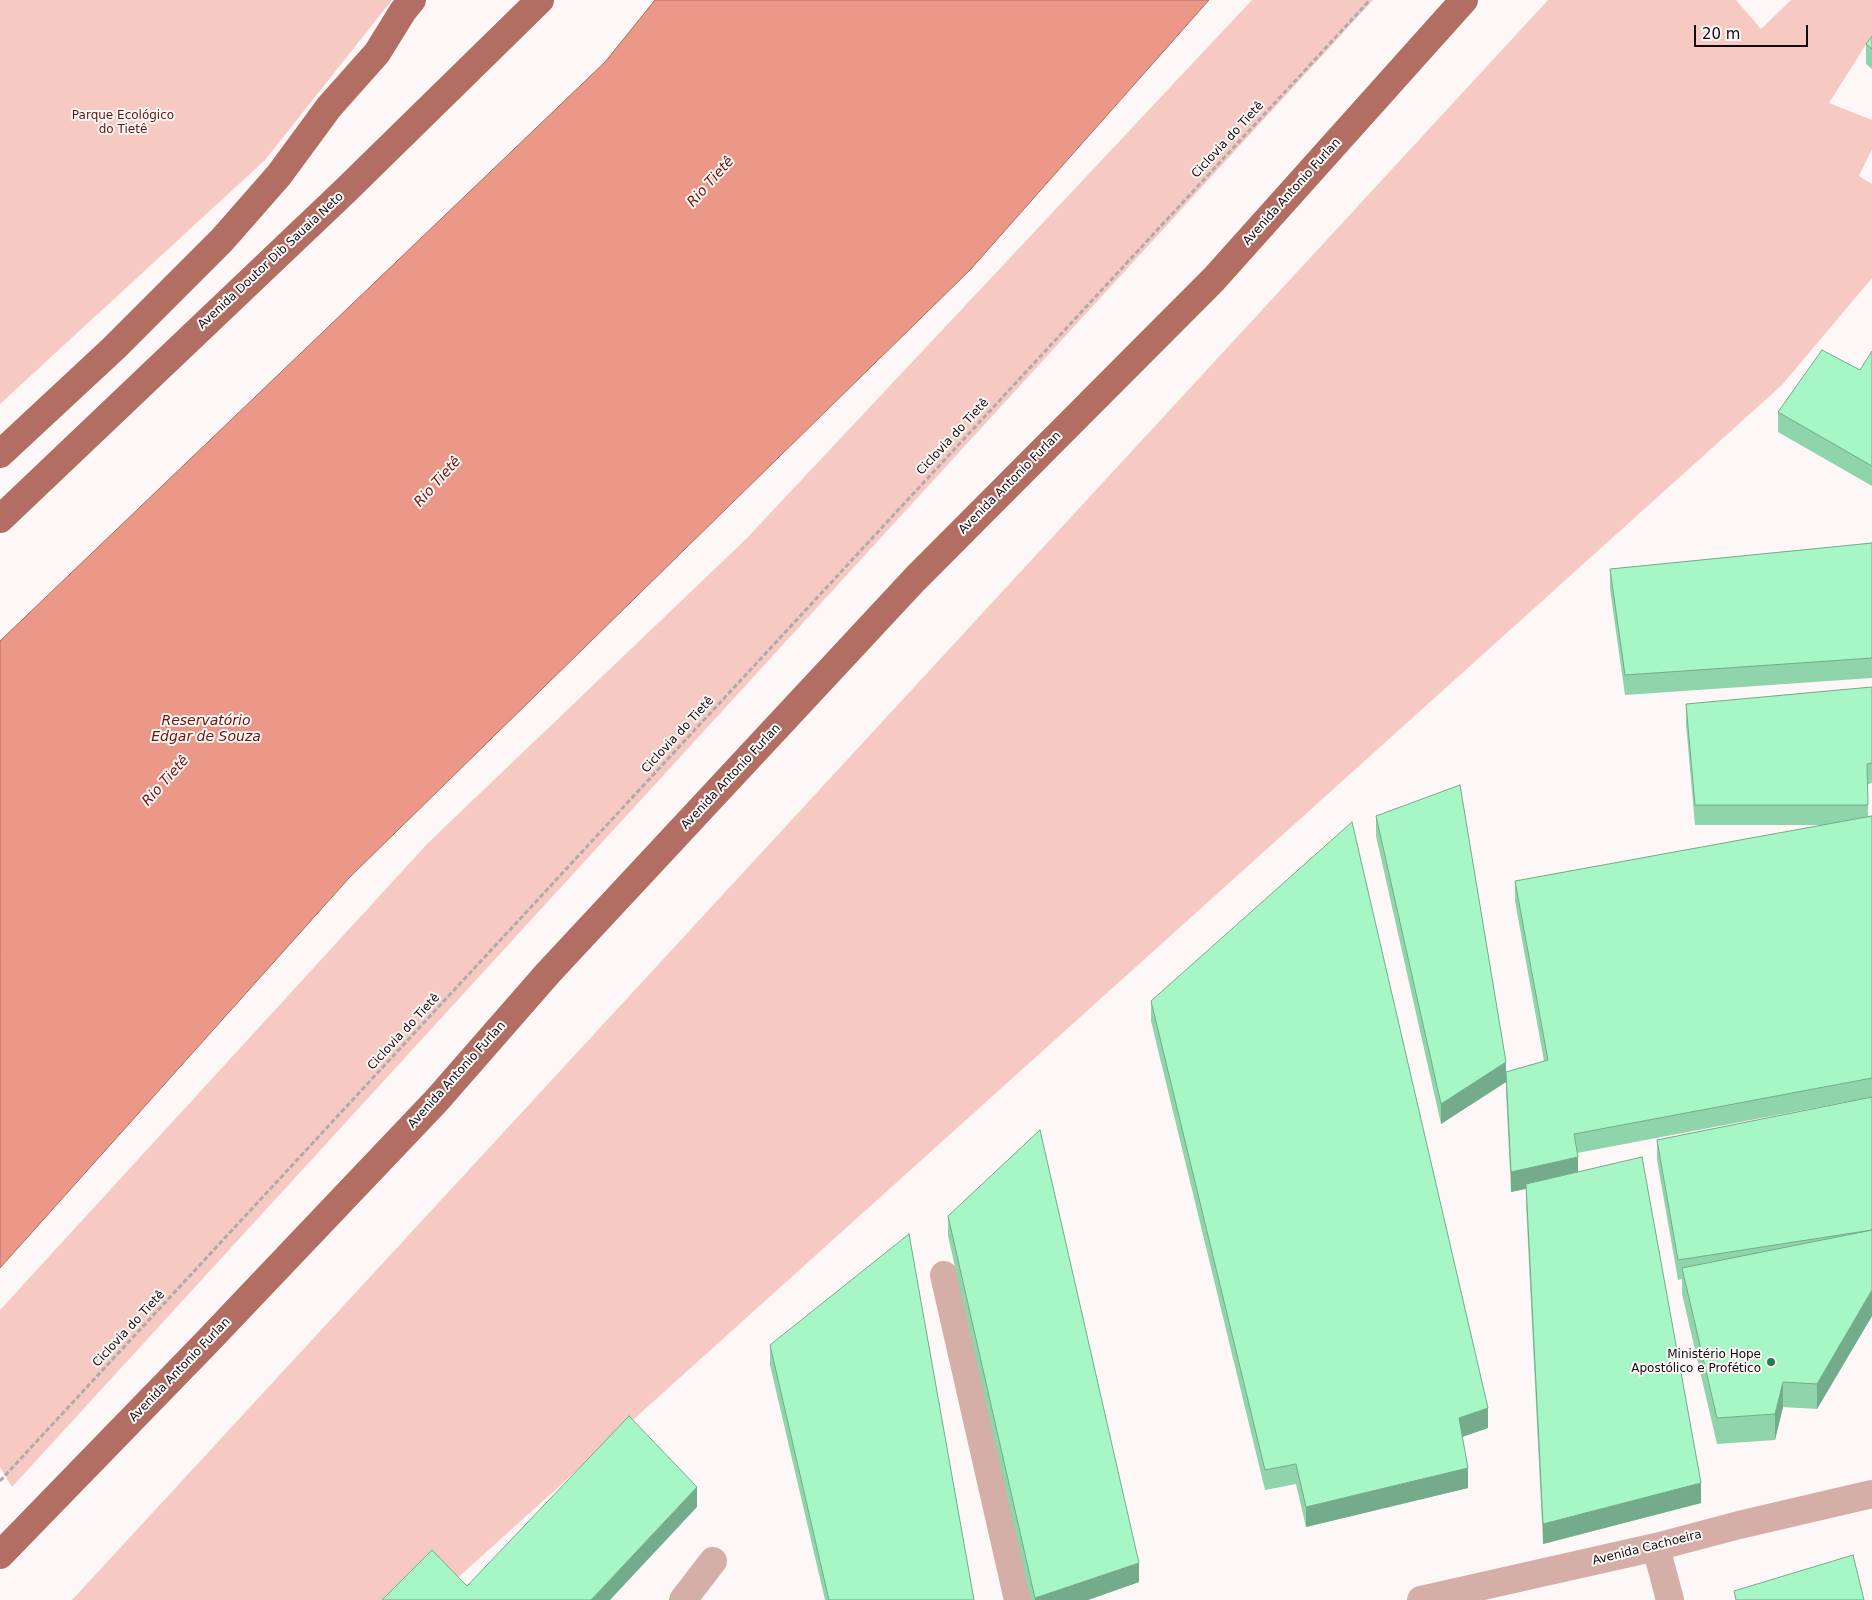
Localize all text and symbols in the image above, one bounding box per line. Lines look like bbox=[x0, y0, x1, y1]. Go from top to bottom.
scale bar bbox=[1697, 15, 1811, 47]
text: 20 m bbox=[1702, 25, 1740, 43]
street label: Ciclovia do Tietê bbox=[1189, 99, 1267, 181]
park label: Parque Ecológico do Tietê bbox=[72, 109, 174, 137]
street label: Avenida Antonio Furlan bbox=[1240, 136, 1344, 248]
water label: Rio Tietê bbox=[684, 153, 738, 211]
street label: Avenida Doutor Dib Sauaia Neto bbox=[195, 190, 347, 332]
street label: Ciclovia do Tietê bbox=[914, 396, 992, 478]
street label: Avenida Antonio Furlan bbox=[956, 429, 1064, 537]
water label: Rio Tietê bbox=[411, 453, 465, 511]
street label: Ciclovia do Tietê bbox=[639, 694, 717, 776]
water label: Reservatório Edgar de Souza bbox=[151, 713, 261, 746]
street label: Avenida Antonio Furlan bbox=[678, 721, 784, 833]
water label: Rio Tietê bbox=[139, 752, 193, 810]
street label: Ciclovia do Tietê bbox=[365, 991, 443, 1073]
street label: Avenida Antonio Furlan bbox=[405, 1019, 509, 1131]
street label: Ciclovia do Tietê bbox=[90, 1288, 168, 1370]
street label: Avenida Antonio Furlan bbox=[127, 1315, 233, 1425]
place label: Ministério Hope Apostólico e Profético bbox=[1631, 1348, 1761, 1376]
marker: Ministério Hope Apostólico e Profético bbox=[1765, 1356, 1777, 1368]
street label: Avenida Cachoeira bbox=[1591, 1527, 1703, 1569]

